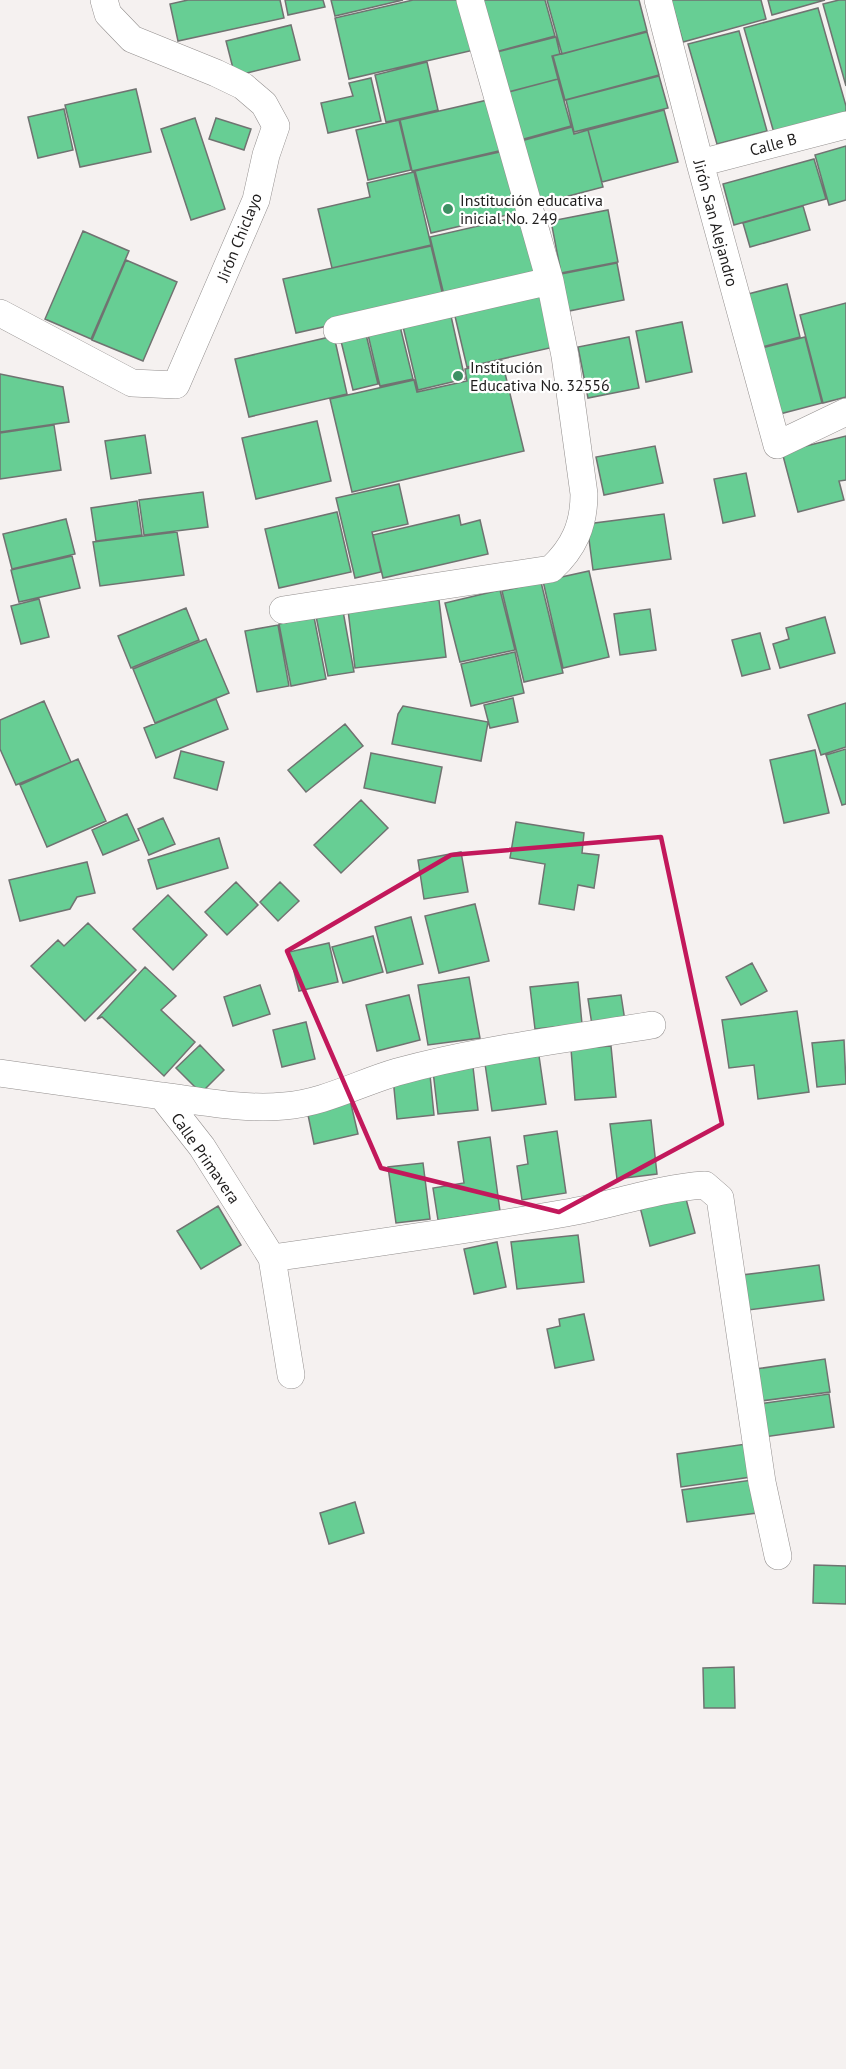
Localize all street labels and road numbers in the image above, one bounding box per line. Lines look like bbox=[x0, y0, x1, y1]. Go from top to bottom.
street label: Calle B bbox=[747, 128, 799, 160]
street label: Jirón San Alejandro bbox=[689, 156, 743, 289]
street label: Jirón Chiclayo bbox=[212, 190, 266, 285]
street label: Calle Primavera bbox=[167, 1109, 245, 1207]

